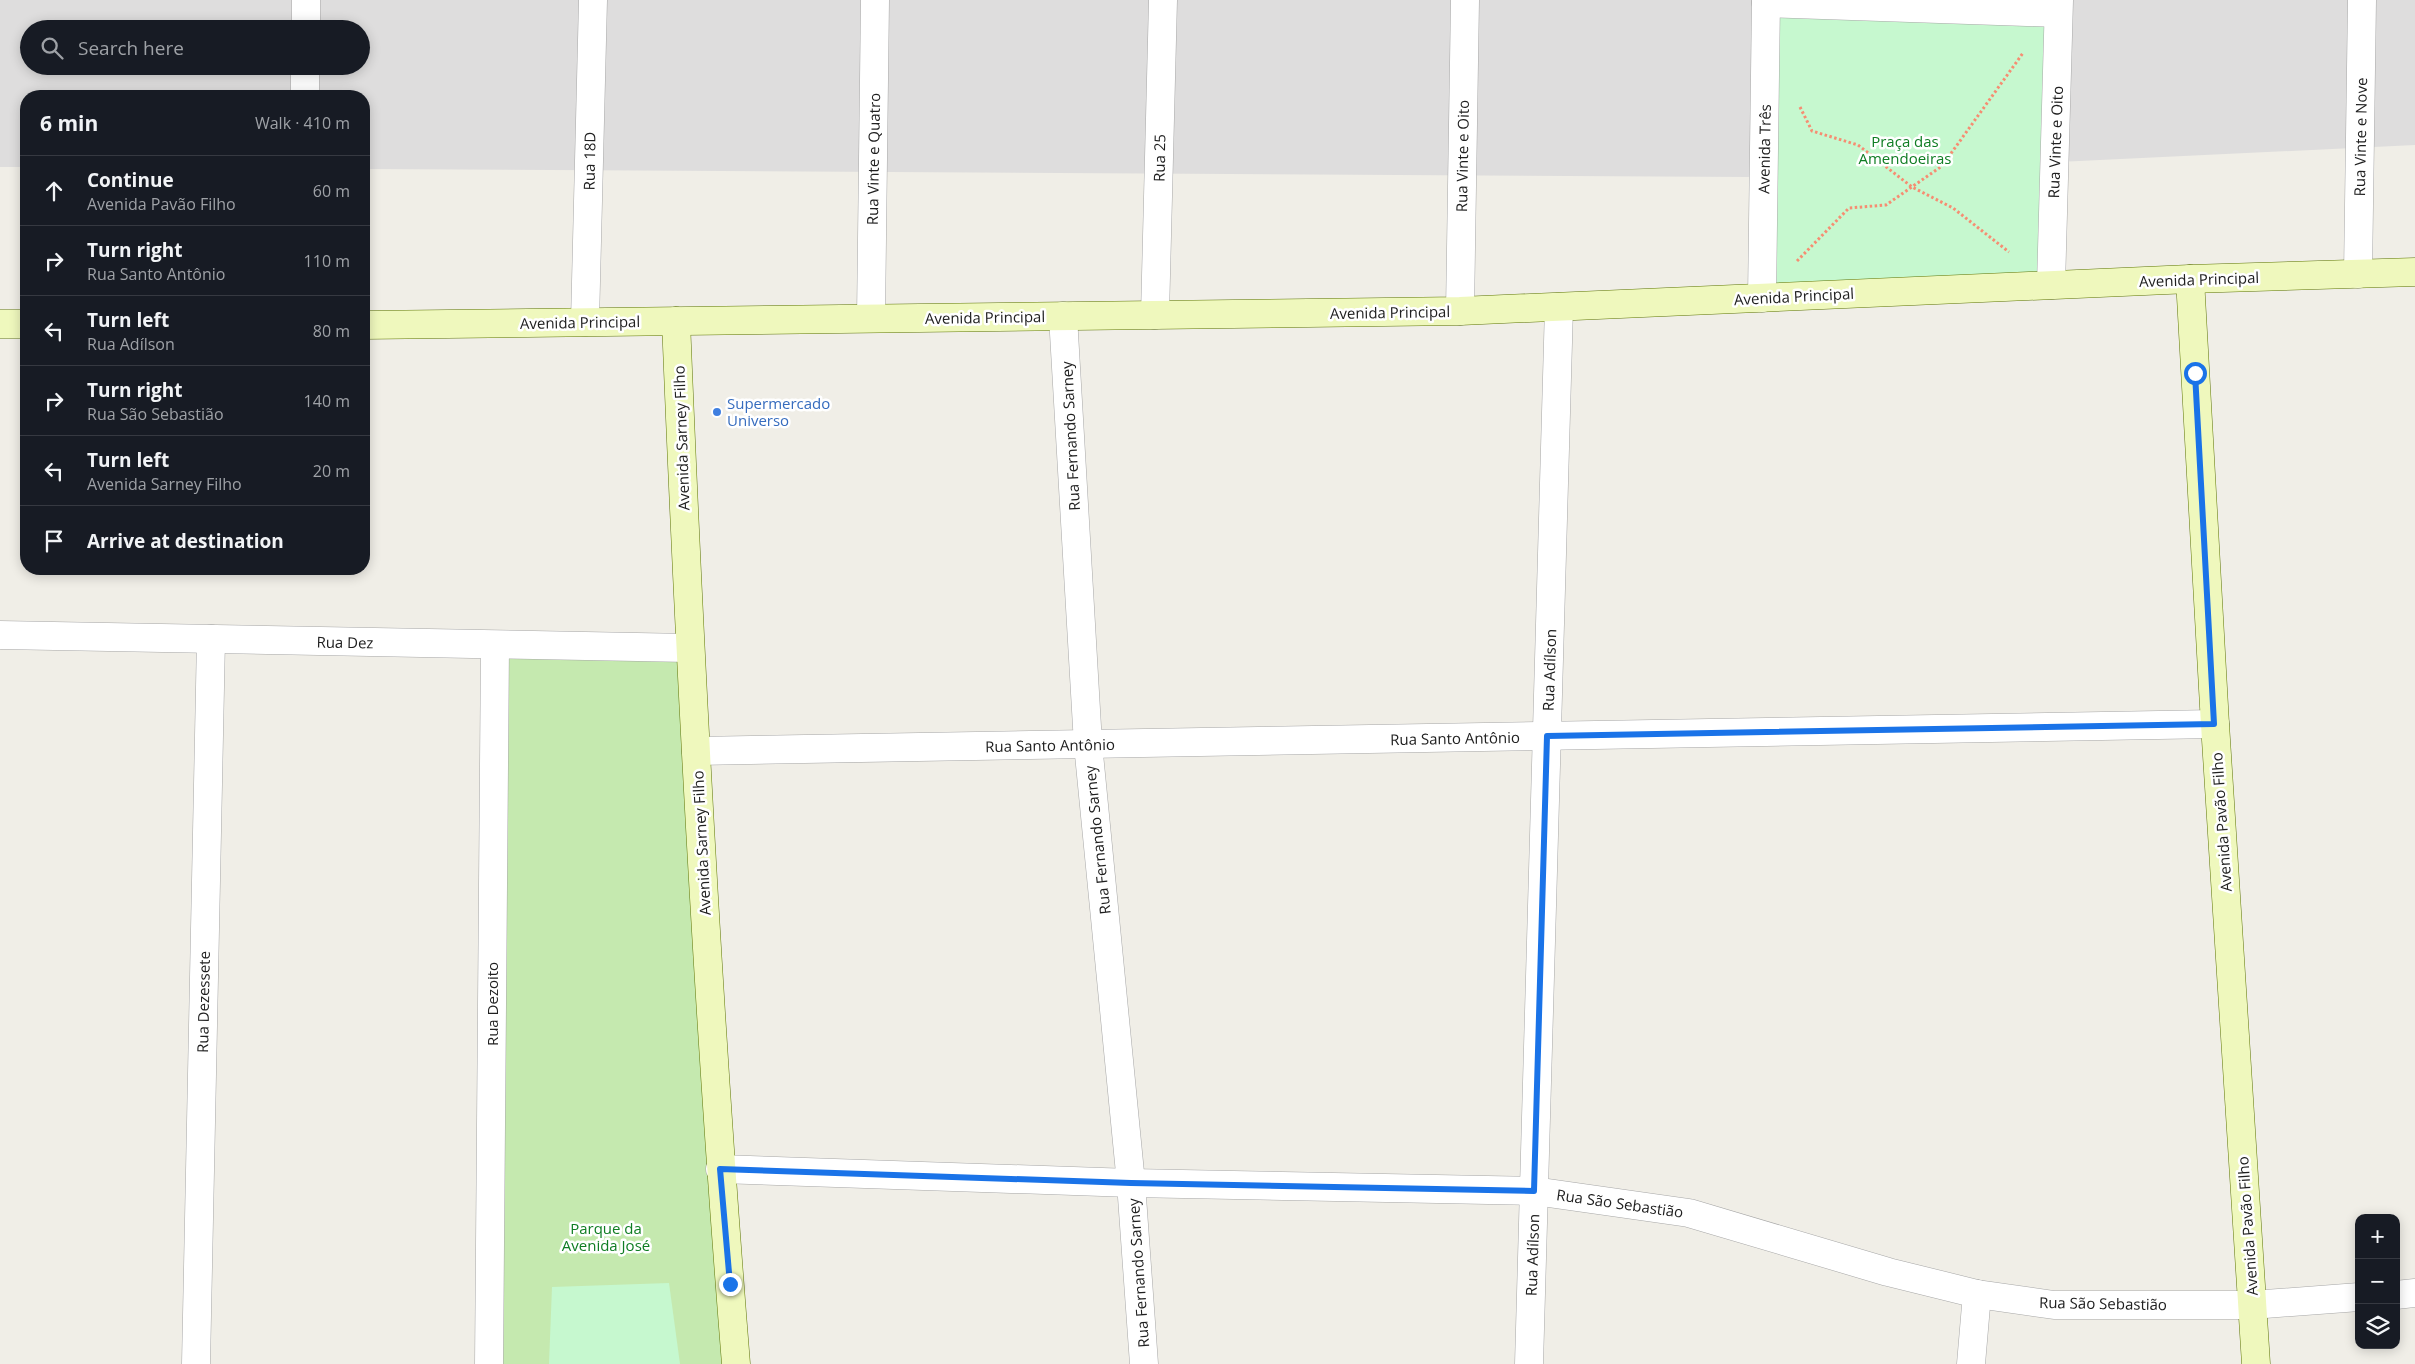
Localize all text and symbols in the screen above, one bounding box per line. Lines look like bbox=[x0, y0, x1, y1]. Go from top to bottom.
search box bbox=[20, 20, 370, 75]
icon: search bbox=[38, 34, 66, 62]
text: Search here bbox=[78, 35, 184, 61]
street label: Rua Vinte e Nove bbox=[2349, 77, 2371, 197]
street label: Rua Vinte e Oito bbox=[2043, 85, 2067, 199]
street label: Rua Vinte e Quatro bbox=[862, 93, 884, 225]
street label: Rua Vinte e Oito bbox=[1451, 100, 1473, 212]
street label: Avenida Três bbox=[1753, 104, 1775, 194]
text: 6 min bbox=[40, 109, 98, 137]
text: Walk · 410 m bbox=[255, 112, 350, 134]
street label: Rua 18D bbox=[578, 131, 600, 191]
park label: Praça das Amendoeiras bbox=[1858, 131, 1952, 168]
street label: Rua 25 bbox=[1149, 134, 1169, 182]
text: Continue bbox=[87, 167, 174, 193]
icon: ahead bbox=[40, 177, 68, 205]
text: 60 m bbox=[313, 180, 350, 202]
text: Avenida Pavão Filho bbox=[87, 193, 236, 215]
text: Turn right bbox=[87, 237, 182, 263]
icon: right bbox=[40, 247, 68, 275]
text: 110 m bbox=[304, 250, 350, 272]
text: Rua Santo Antônio bbox=[87, 263, 225, 285]
street label: Avenida Principal bbox=[2139, 267, 2259, 291]
street label: Avenida Principal bbox=[1733, 283, 1855, 309]
street label: Avenida Principal bbox=[1330, 301, 1450, 323]
street label: Avenida Principal bbox=[925, 306, 1045, 328]
text: Turn left bbox=[87, 307, 169, 333]
street label: Avenida Principal bbox=[520, 311, 640, 333]
icon: left bbox=[40, 317, 68, 345]
text: 80 m bbox=[313, 320, 350, 342]
text: Rua Adílson bbox=[87, 333, 175, 355]
street label: Rua Fernando Sarney bbox=[1056, 360, 1084, 511]
route start bbox=[2184, 362, 2207, 385]
street label: Avenida Sarney Filho bbox=[668, 365, 694, 511]
text: Turn right bbox=[87, 377, 182, 403]
icon: right bbox=[40, 387, 68, 415]
text: 140 m bbox=[304, 390, 350, 412]
place label: Supermercado Universo bbox=[727, 393, 830, 430]
text: Rua São Sebastião bbox=[87, 403, 224, 425]
marker: Supermercado Universo bbox=[711, 406, 723, 418]
text: Turn left bbox=[87, 447, 169, 473]
icon: left bbox=[40, 457, 68, 485]
text: 20 m bbox=[313, 460, 350, 482]
text: Avenida Sarney Filho bbox=[87, 473, 242, 495]
icon: arrive bbox=[40, 527, 68, 555]
text: Arrive at destination bbox=[87, 528, 284, 554]
street label: Rua Adílson bbox=[1538, 629, 1560, 711]
street label: Rua Dez bbox=[316, 632, 374, 652]
street label: Rua Santo Antônio bbox=[1390, 727, 1520, 749]
street label: Rua Santo Antônio bbox=[985, 734, 1115, 756]
street label: Avenida Pavão Filho bbox=[2206, 752, 2236, 892]
street label: Rua Fernando Sarney bbox=[1079, 764, 1115, 915]
street label: Avenida Sarney Filho bbox=[687, 770, 715, 916]
street label: Rua Dezessete bbox=[192, 951, 214, 1053]
street label: Rua Dezoito bbox=[482, 962, 502, 1046]
street label: Avenida Pavão Filho bbox=[2232, 1156, 2262, 1296]
street label: Rua São Sebastião bbox=[1555, 1184, 1685, 1222]
street label: Rua Fernando Sarney bbox=[1123, 1197, 1153, 1348]
street label: Rua Adílson bbox=[1521, 1214, 1543, 1296]
map controls bbox=[2355, 1214, 2400, 1349]
button: + bbox=[2355, 1214, 2400, 1259]
park label: Parque da Avenida José bbox=[562, 1218, 650, 1255]
button: − bbox=[2355, 1259, 2400, 1304]
route end bbox=[719, 1273, 742, 1296]
street label: Rua São Sebastião bbox=[2039, 1292, 2167, 1314]
button: layers bbox=[2355, 1304, 2400, 1349]

